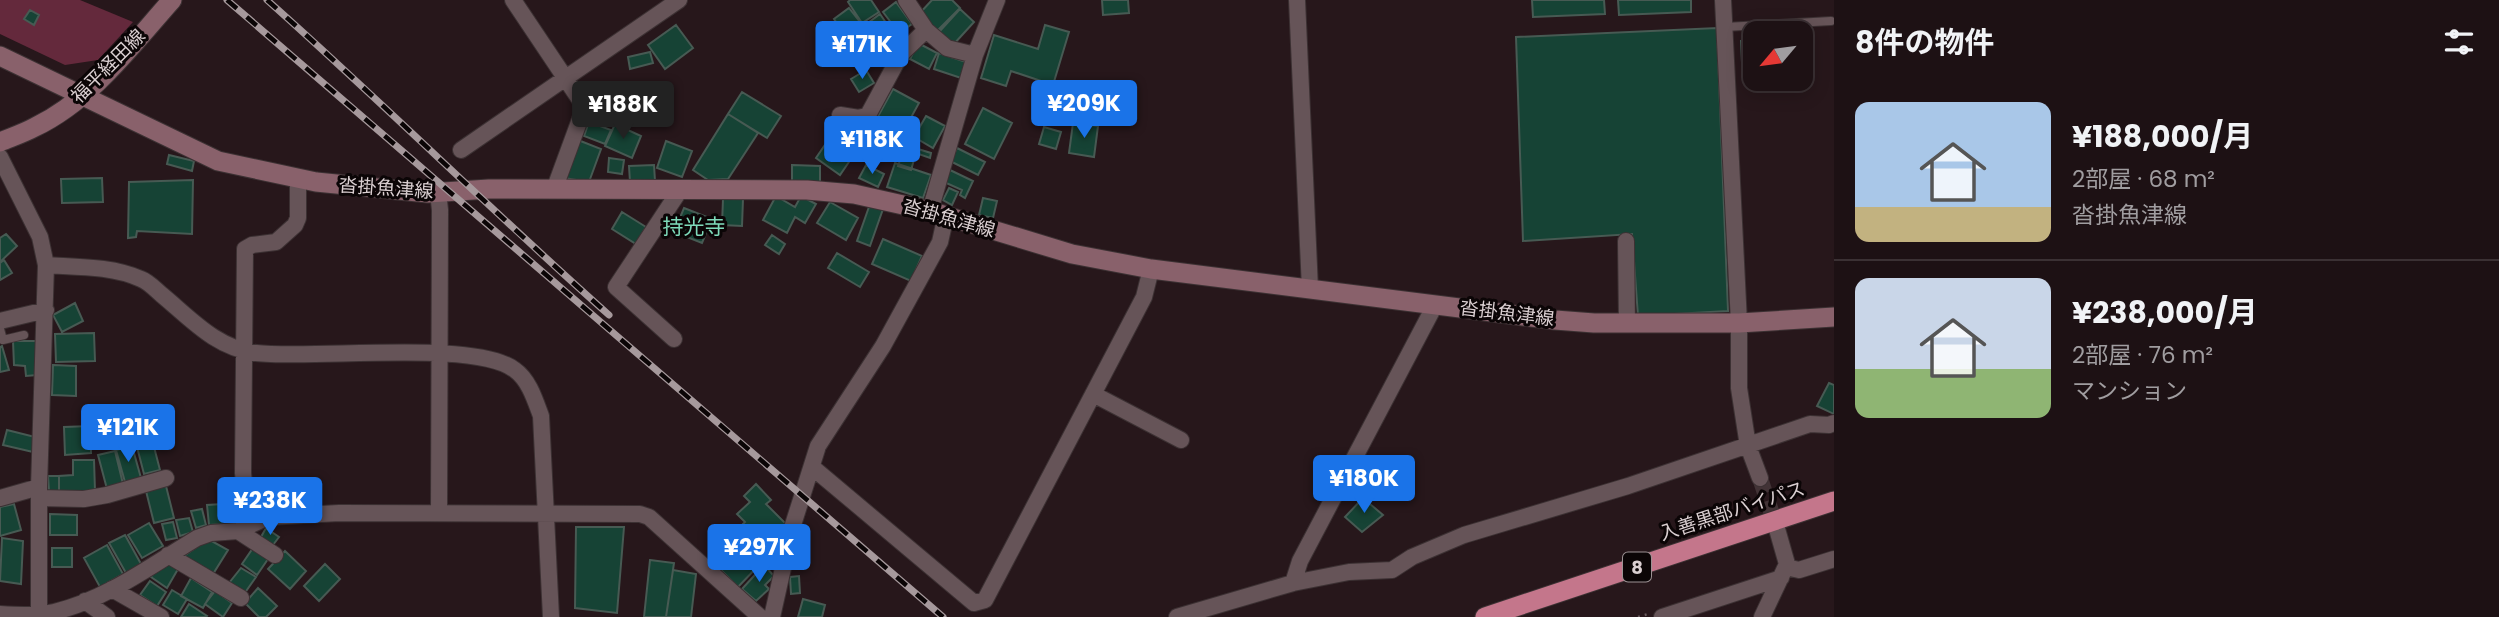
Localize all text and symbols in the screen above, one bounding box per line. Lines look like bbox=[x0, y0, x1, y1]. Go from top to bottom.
north arrow bbox=[1743, 21, 1813, 91]
map controls bbox=[1743, 21, 1813, 91]
text: 8件の物件 bbox=[1855, 21, 1994, 64]
pin: ¥171K bbox=[813, 22, 911, 81]
street label: 福平経田線 bbox=[65, 23, 151, 109]
icon: filters bbox=[2440, 23, 2478, 61]
text: ¥171K bbox=[831, 28, 893, 60]
pin: ¥209K bbox=[1035, 80, 1133, 140]
pin: ¥188K bbox=[574, 82, 672, 141]
text: ¥209K bbox=[1047, 87, 1121, 119]
text: ¥188K bbox=[588, 88, 658, 120]
text: ¥188,000/月 bbox=[2072, 115, 2253, 158]
pin: ¥118K bbox=[823, 116, 921, 176]
text: ¥118K bbox=[840, 123, 904, 155]
icon: home bbox=[1911, 130, 1995, 214]
text: 2部屋 · 68 m² bbox=[2072, 163, 2215, 195]
street label: 沓掛魚津線 bbox=[338, 171, 434, 205]
street label: 沓掛魚津線 bbox=[900, 192, 998, 244]
text: 沓掛魚津線 bbox=[2072, 199, 2187, 231]
district label: 持光寺 bbox=[663, 212, 726, 241]
text: ¥238,000/月 bbox=[2072, 291, 2258, 334]
street label: 沓掛魚津線 bbox=[1458, 294, 1556, 332]
icon: home bbox=[1911, 306, 1995, 390]
text: 2部屋 · 76 m² bbox=[2072, 339, 2213, 371]
text: マンション bbox=[2072, 375, 2187, 407]
pin: ¥121K bbox=[79, 405, 177, 464]
text: ¥121K bbox=[97, 411, 159, 443]
pin: ¥180K bbox=[1315, 456, 1413, 515]
text: ¥180K bbox=[1329, 462, 1399, 494]
street label: 入善黒部バイパス bbox=[1656, 475, 1808, 547]
pin: ¥238K bbox=[221, 477, 319, 537]
text: ¥238K bbox=[233, 484, 307, 516]
pin: ¥297K bbox=[710, 524, 808, 584]
text: ¥297K bbox=[723, 531, 795, 563]
road number: 8 bbox=[1623, 552, 1651, 582]

